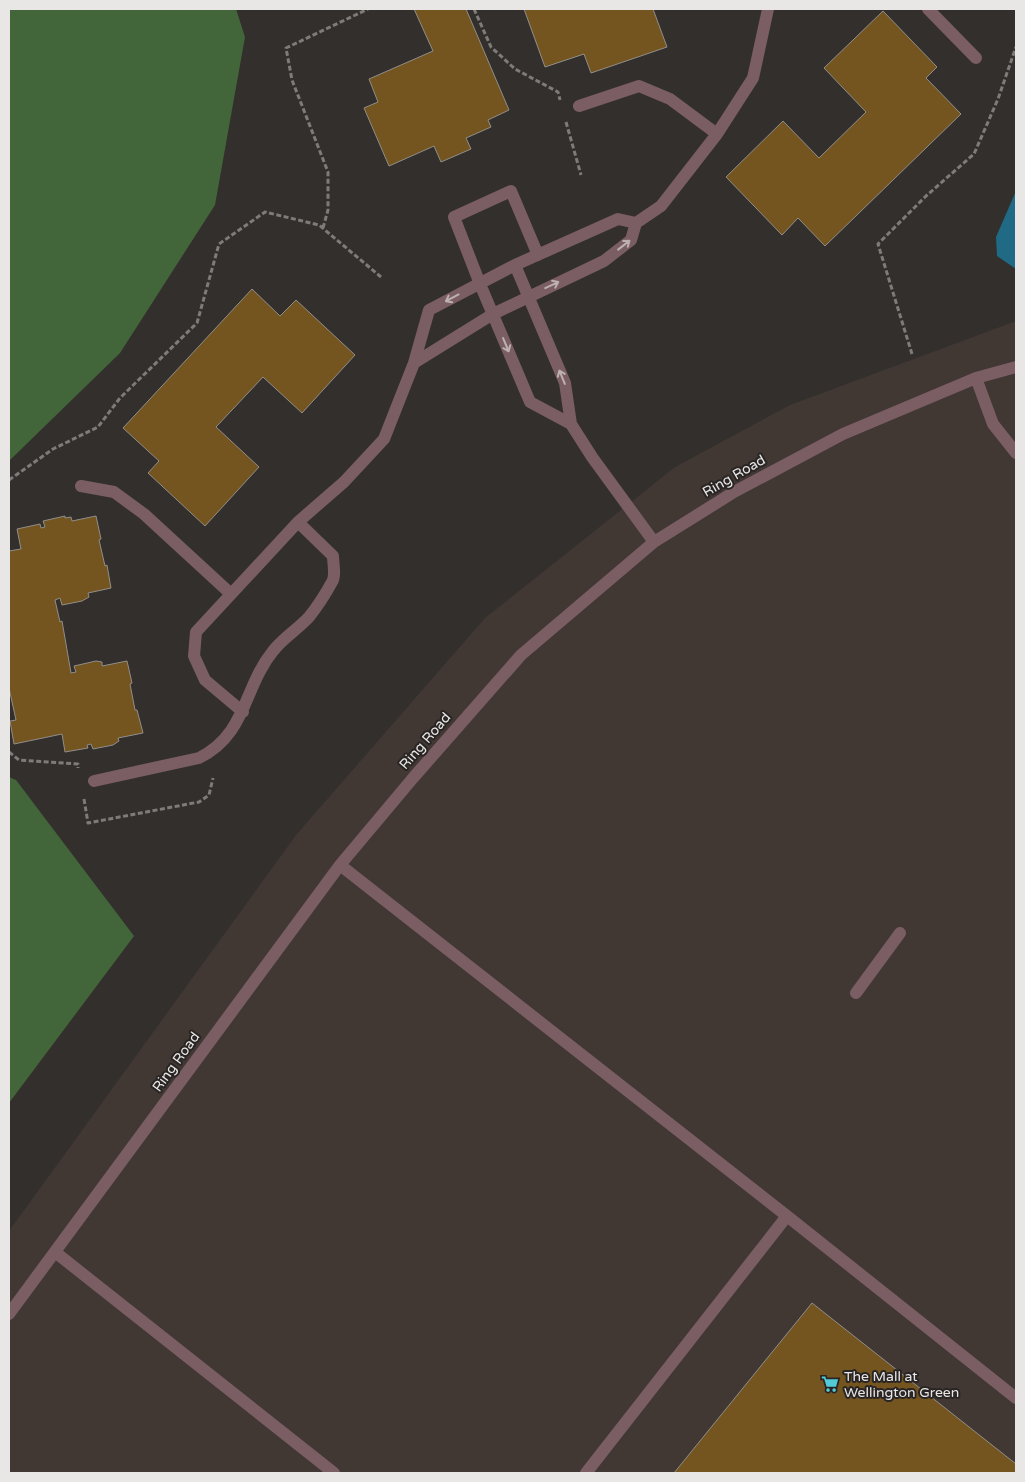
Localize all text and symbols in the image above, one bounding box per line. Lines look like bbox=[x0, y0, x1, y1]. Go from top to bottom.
one-way arrow bbox=[617, 240, 630, 251]
one-way arrow bbox=[544, 280, 559, 290]
one-way arrow bbox=[445, 293, 460, 303]
one-way arrow bbox=[501, 337, 511, 352]
one-way arrow bbox=[557, 369, 566, 385]
street label: Ring Road bbox=[700, 451, 768, 501]
street label: Ring Road bbox=[396, 709, 454, 773]
street label: Ring Road bbox=[149, 1029, 203, 1095]
place label: The Mall at Wellington Green bbox=[844, 1368, 959, 1401]
supermarket icon: The Mall at Wellington Green bbox=[820, 1374, 840, 1394]

